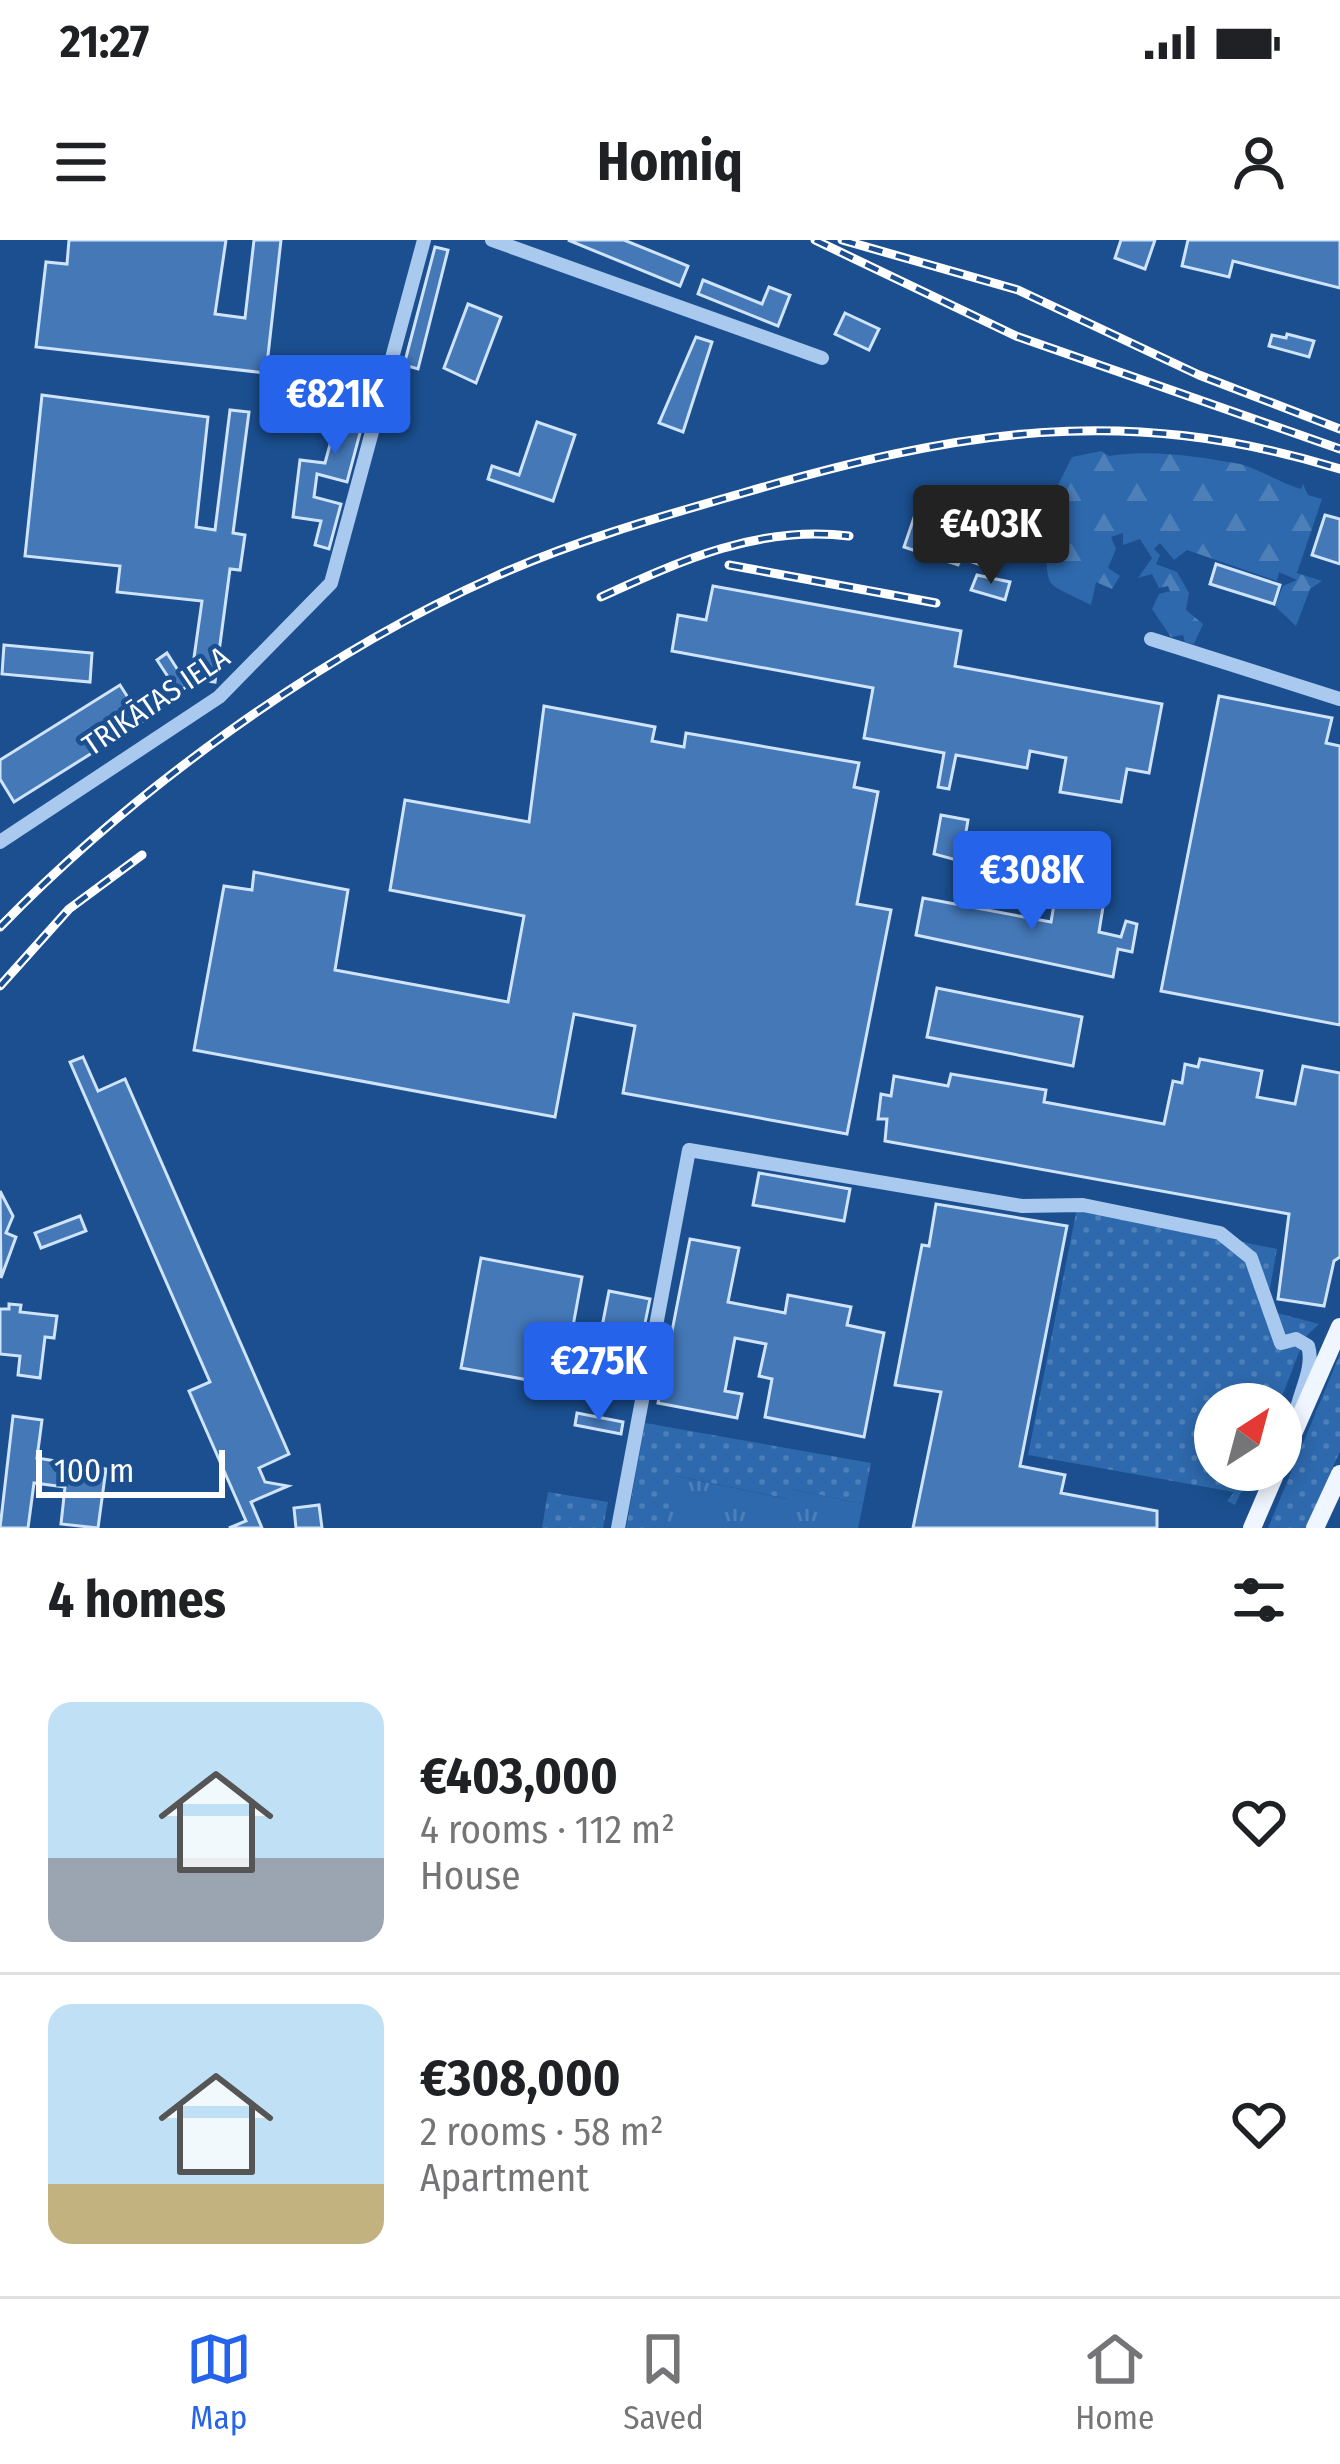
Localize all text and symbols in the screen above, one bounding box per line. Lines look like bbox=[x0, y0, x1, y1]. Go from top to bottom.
text: 21:27 bbox=[60, 15, 149, 69]
icon: menu bbox=[48, 129, 114, 195]
icon: person bbox=[1226, 129, 1292, 195]
text: Homiq bbox=[597, 130, 743, 194]
pin: €821K bbox=[251, 355, 419, 457]
text: €821K bbox=[286, 371, 384, 417]
pin: €403K bbox=[907, 485, 1075, 587]
text: €403K bbox=[940, 501, 1042, 547]
street label: TRIKĀTAS IELA bbox=[76, 639, 236, 763]
pin: €308K bbox=[948, 831, 1116, 933]
text: €308K bbox=[980, 847, 1084, 893]
pin: €275K bbox=[515, 1322, 683, 1424]
text: €275K bbox=[551, 1338, 647, 1384]
north arrow bbox=[1194, 1383, 1302, 1491]
map controls bbox=[1194, 1383, 1302, 1491]
scale bar bbox=[36, 1444, 225, 1497]
text: 100 m bbox=[54, 1451, 134, 1491]
icon: filters bbox=[1226, 1567, 1292, 1633]
text: 4 homes bbox=[48, 1569, 226, 1631]
text: €403,000 bbox=[420, 1745, 618, 1807]
icon: home bbox=[144, 1750, 288, 1894]
icon: heart bbox=[1226, 1789, 1292, 1855]
text: 4 rooms · 112 m² bbox=[420, 1807, 675, 1853]
text: House bbox=[420, 1853, 520, 1899]
text: €308,000 bbox=[420, 2047, 621, 2109]
icon: home bbox=[144, 2052, 288, 2196]
icon: heart bbox=[1226, 2091, 1292, 2157]
text: 2 rooms · 58 m² bbox=[420, 2109, 664, 2155]
text: Apartment bbox=[420, 2155, 589, 2201]
tab: Map bbox=[186, 2326, 252, 2438]
tab: Saved bbox=[623, 2326, 704, 2438]
tab: Home bbox=[1075, 2326, 1154, 2438]

